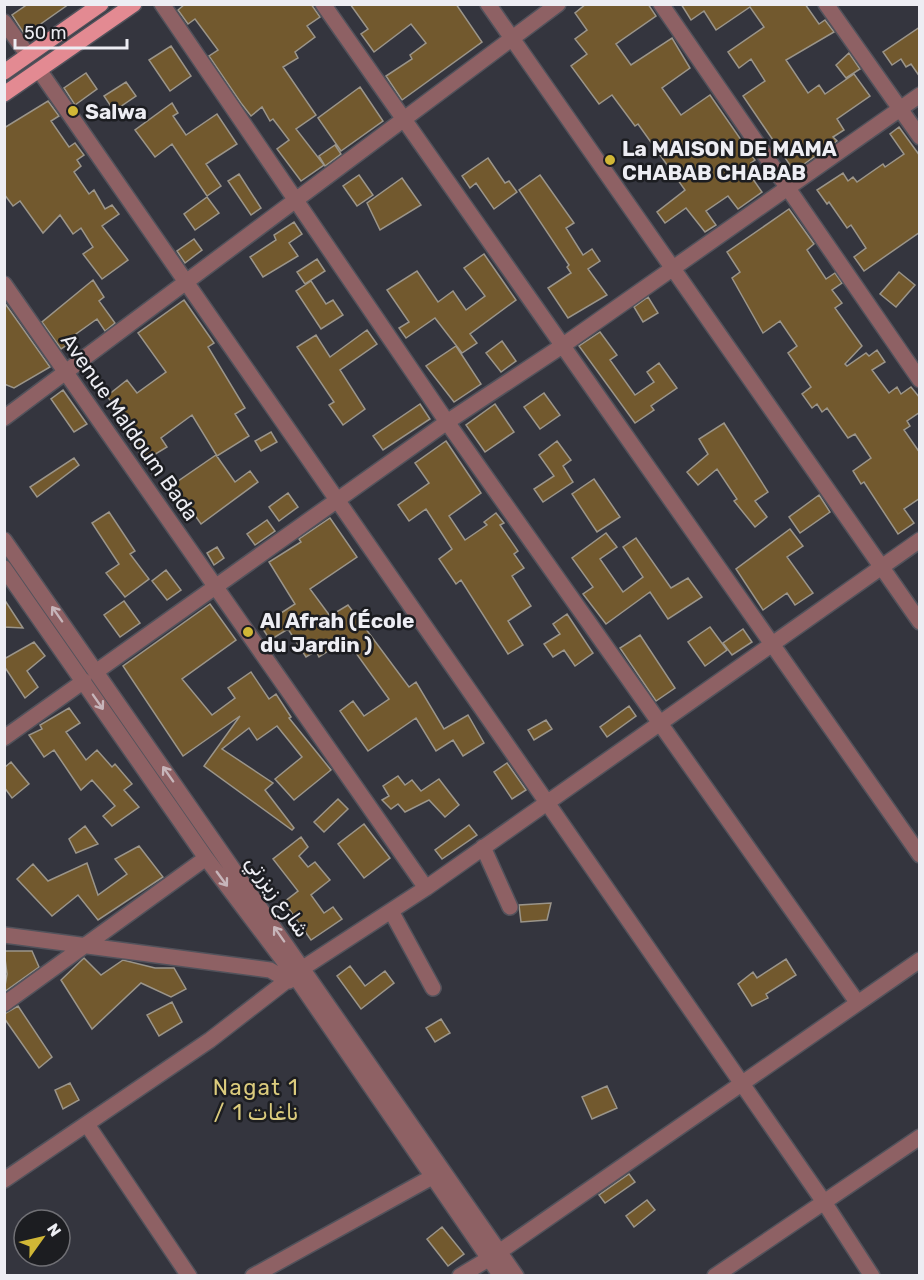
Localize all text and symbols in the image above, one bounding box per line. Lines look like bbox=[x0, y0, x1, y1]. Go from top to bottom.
scale bar bbox=[15, 12, 128, 50]
text: 50 m bbox=[24, 22, 67, 44]
place label: Salwa bbox=[85, 99, 147, 124]
marker: Salwa bbox=[66, 104, 80, 118]
place label: La MAISON DE MAMA CHABAB CHABAB bbox=[622, 136, 837, 185]
marker: La MAISON DE MAMA CHABAB CHABAB bbox=[603, 153, 617, 167]
street label: Avenue Maldoum Bada bbox=[56, 329, 204, 525]
one-way arrow bbox=[51, 606, 63, 623]
place label: Al Afrah (École du Jardin ) bbox=[260, 608, 414, 657]
marker: Al Afrah (École du Jardin ) bbox=[241, 625, 255, 639]
one-way arrow bbox=[92, 694, 104, 710]
one-way arrow bbox=[162, 766, 174, 783]
street label: شارع زيزرتي bbox=[237, 850, 315, 944]
one-way arrow bbox=[216, 871, 228, 887]
one-way arrow bbox=[273, 927, 285, 943]
district label: Nagat 1 / ناغات 1 bbox=[213, 1074, 299, 1126]
north arrow bbox=[12, 1208, 72, 1268]
text: N bbox=[43, 1220, 65, 1240]

